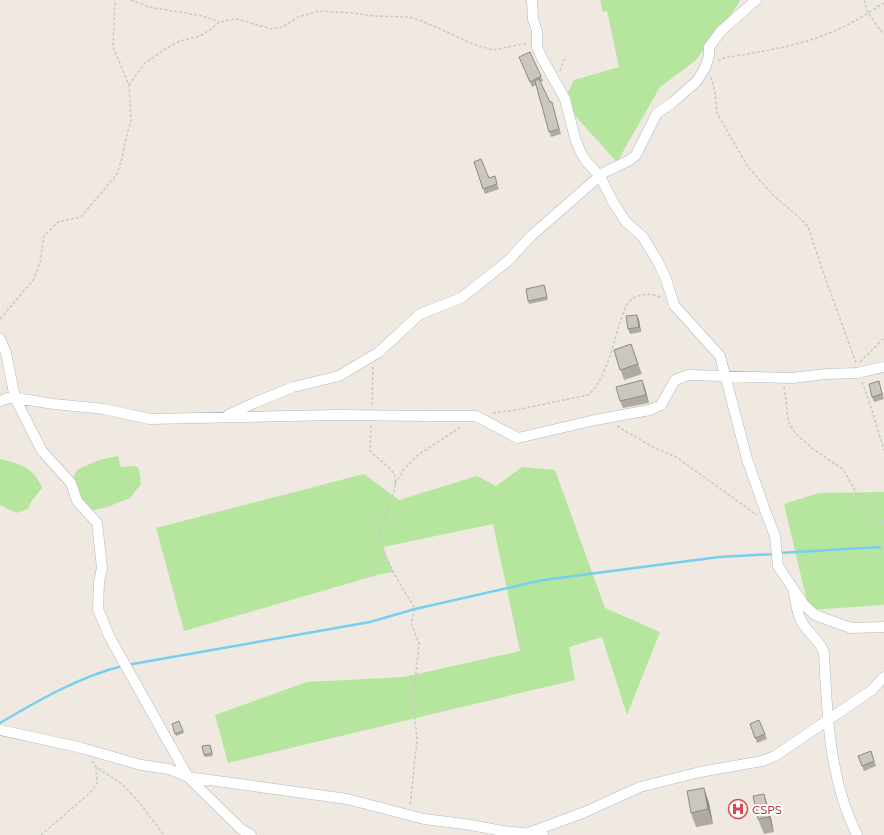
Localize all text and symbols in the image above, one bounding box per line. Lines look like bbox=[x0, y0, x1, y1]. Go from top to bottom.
hospital icon: CSPS bbox=[727, 798, 749, 820]
place label: CSPS bbox=[752, 802, 782, 816]

